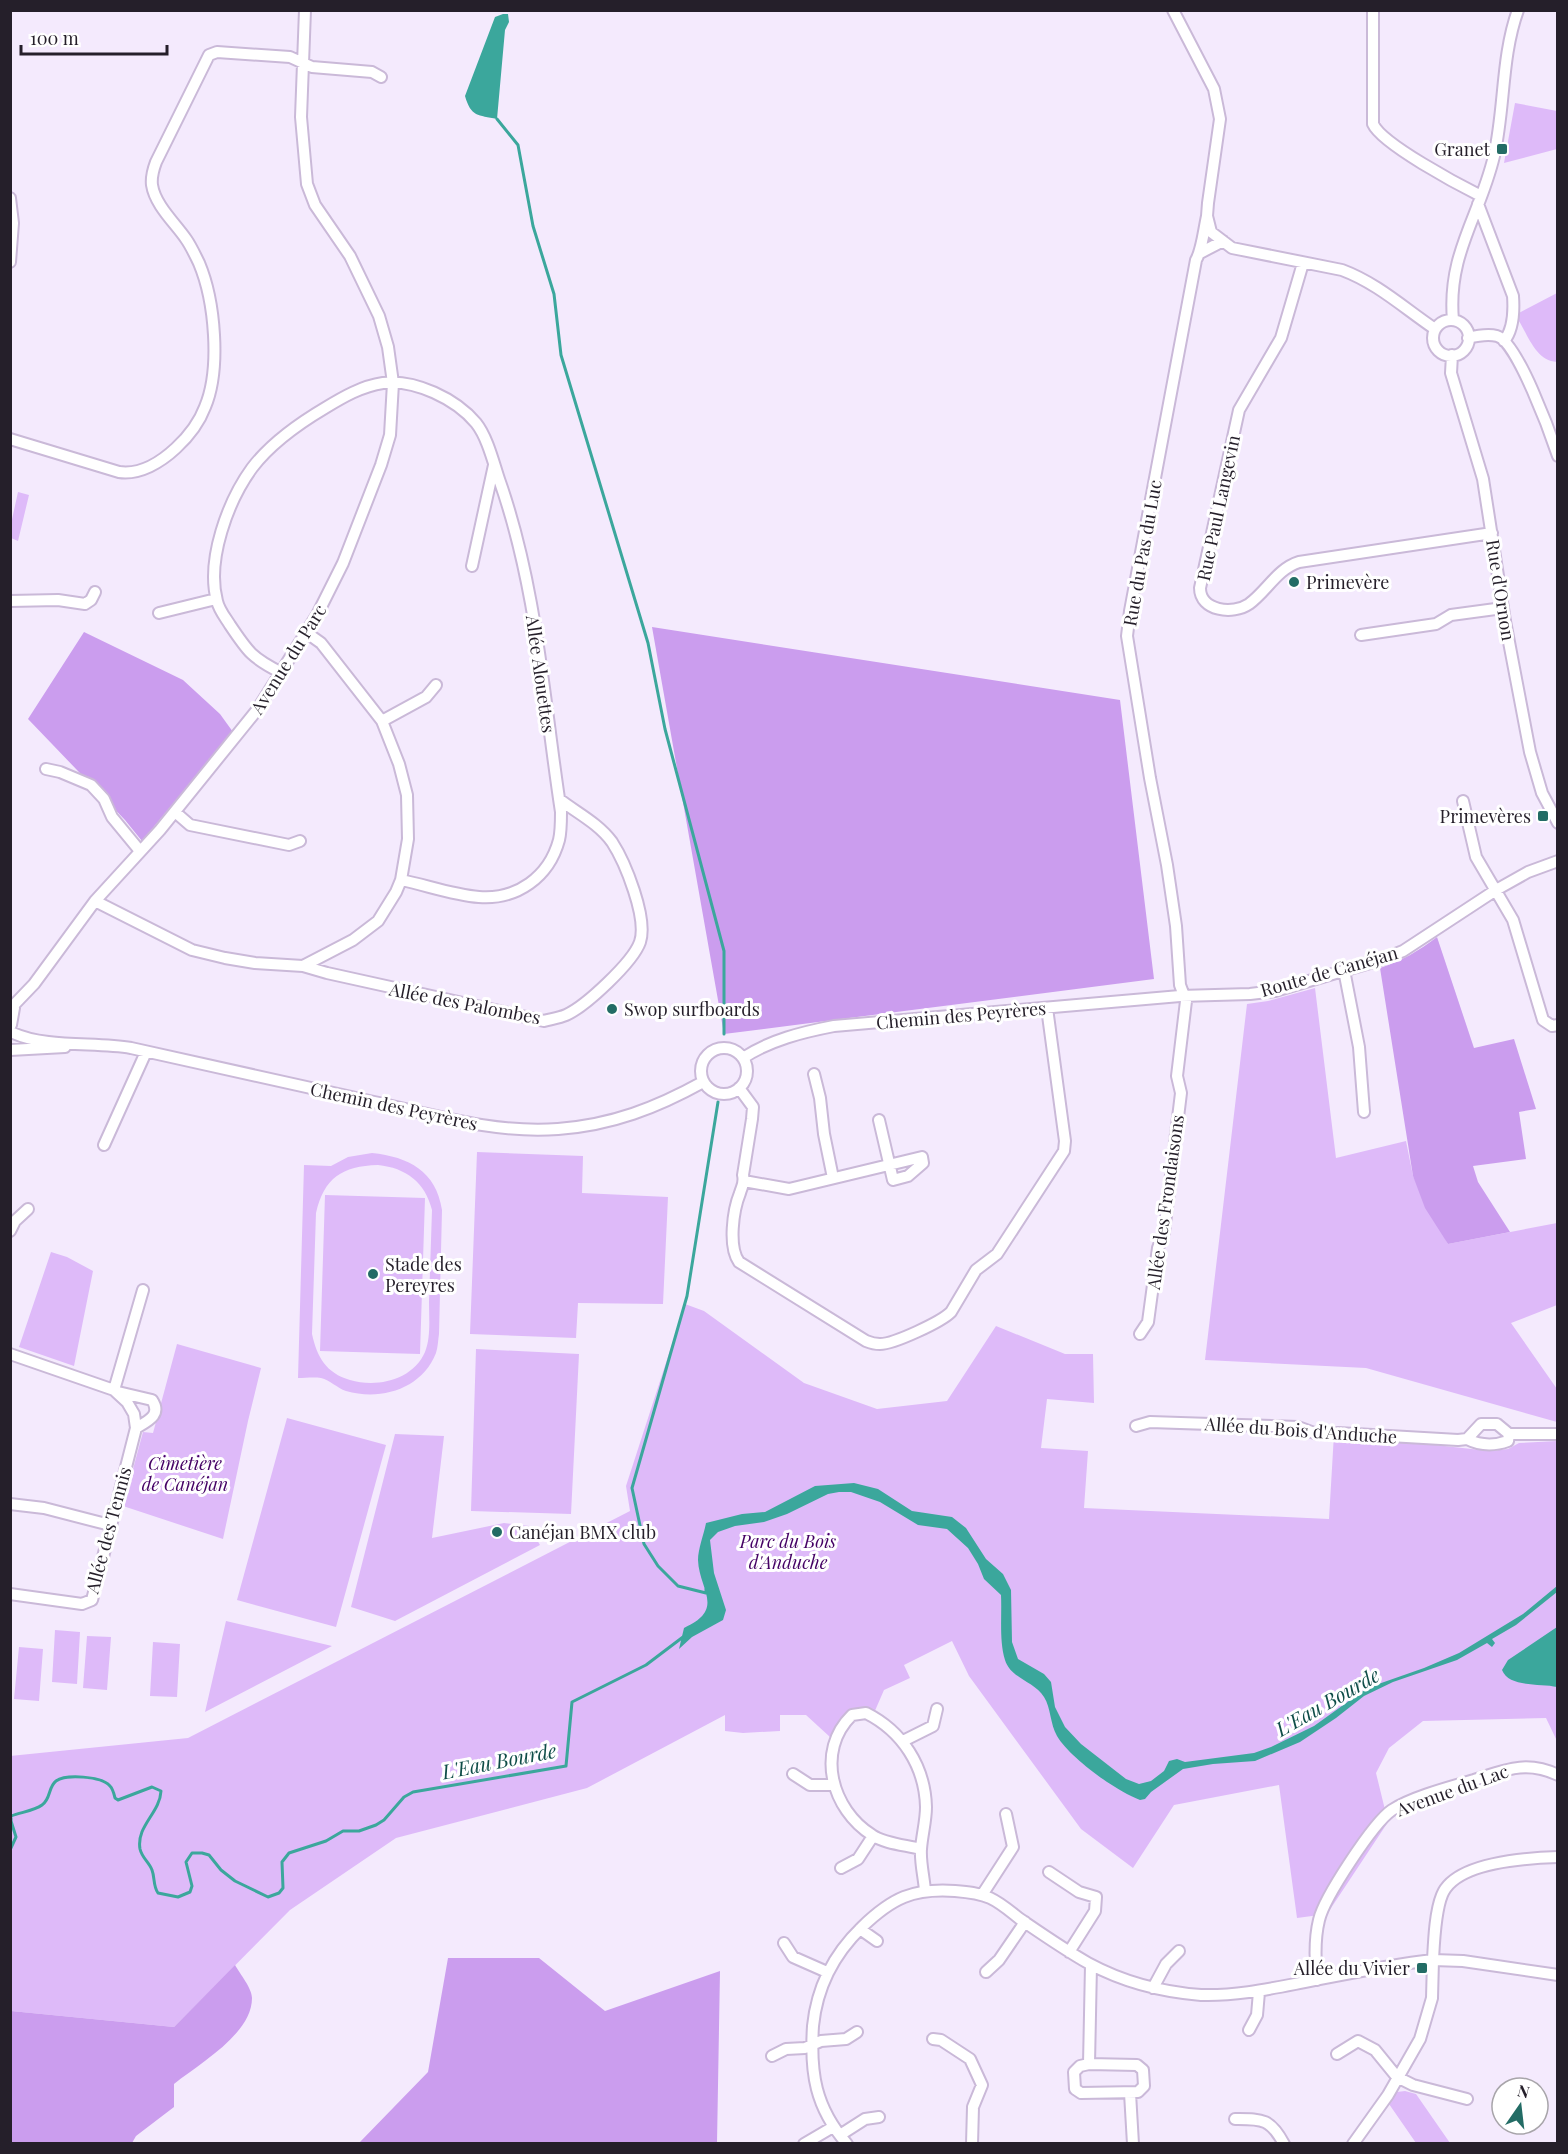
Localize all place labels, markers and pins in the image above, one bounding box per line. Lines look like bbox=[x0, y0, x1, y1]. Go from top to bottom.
place label: Granet bbox=[1434, 137, 1491, 161]
marker: Granet bbox=[1495, 142, 1509, 156]
place label: Primevère bbox=[1306, 570, 1389, 594]
marker: Primevère bbox=[1287, 575, 1301, 589]
place label: Primevères bbox=[1440, 804, 1531, 828]
marker: Primevères bbox=[1536, 809, 1550, 823]
place label: Swop surfboards bbox=[624, 997, 760, 1021]
marker: Swop surfboards bbox=[605, 1002, 619, 1016]
place label: Stade des Pereyres bbox=[385, 1252, 462, 1297]
marker: Stade des Pereyres bbox=[366, 1267, 380, 1281]
place label: Canéjan BMX club bbox=[509, 1520, 656, 1544]
marker: Canéjan BMX club bbox=[490, 1525, 504, 1539]
place label: Allée du Vivier bbox=[1293, 1956, 1410, 1980]
marker: Allée du Vivier bbox=[1415, 1961, 1429, 1975]

